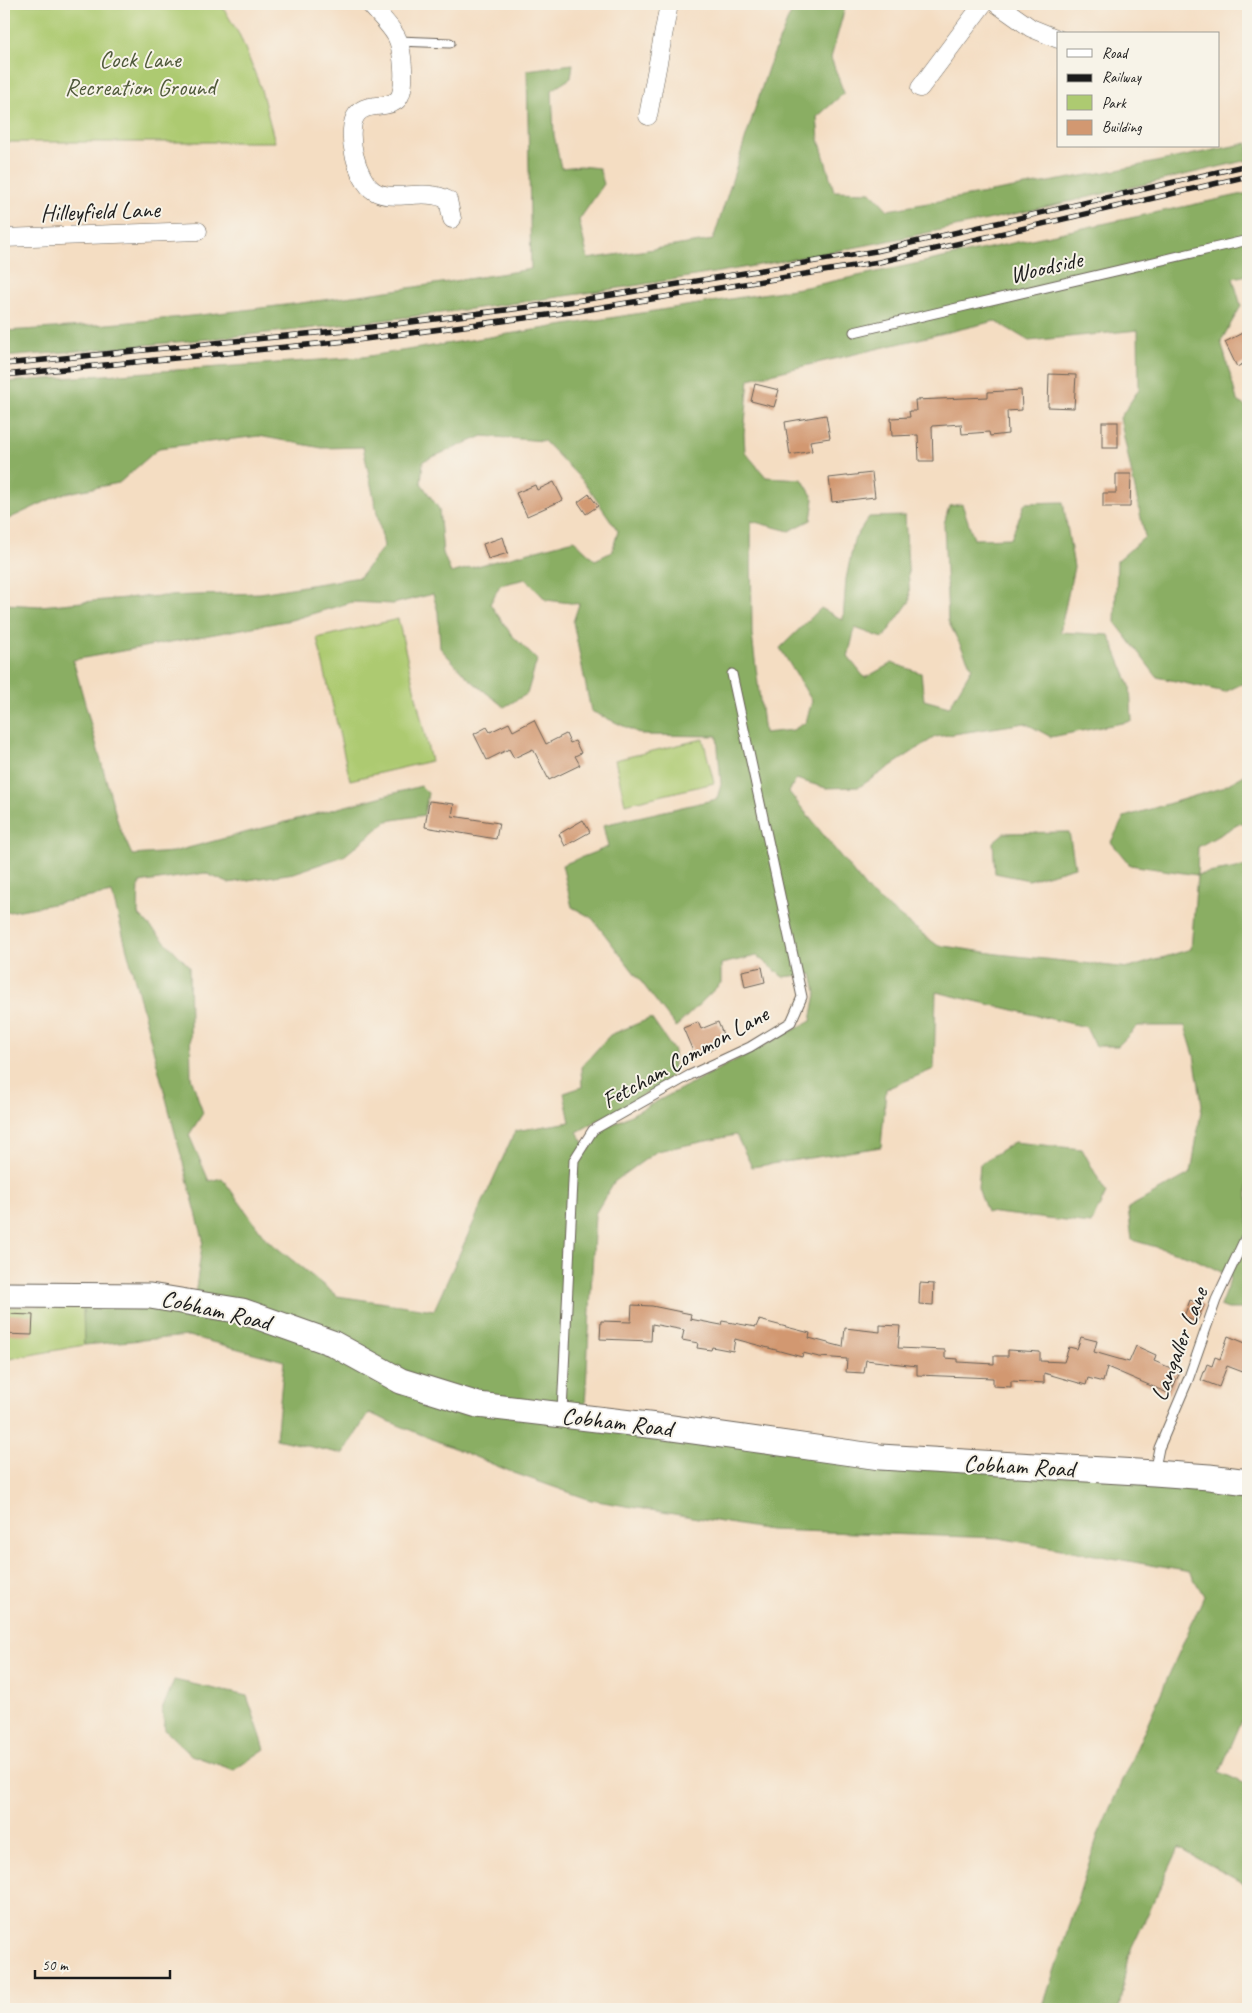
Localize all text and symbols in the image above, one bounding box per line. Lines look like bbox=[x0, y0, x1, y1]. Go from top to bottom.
legend bbox=[1057, 32, 1220, 148]
park label: Cock Lane Recreation Ground bbox=[65, 44, 219, 102]
text: Road bbox=[1102, 44, 1129, 63]
text: Railway bbox=[1102, 68, 1143, 87]
text: Park bbox=[1102, 94, 1127, 113]
text: Building bbox=[1102, 118, 1142, 137]
street label: Hilleyfield Lane bbox=[40, 194, 163, 228]
street label: Woodside bbox=[1007, 244, 1087, 290]
street label: Fetcham Common Lane bbox=[596, 998, 775, 1115]
street label: Langaller Lane bbox=[1144, 1281, 1215, 1405]
street label: Cobham Road bbox=[159, 1283, 277, 1338]
street label: Cobham Road bbox=[560, 1400, 677, 1444]
street label: Cobham Road bbox=[963, 1448, 1079, 1484]
scale bar bbox=[35, 1948, 170, 1980]
text: 50 m bbox=[42, 1956, 69, 1975]

